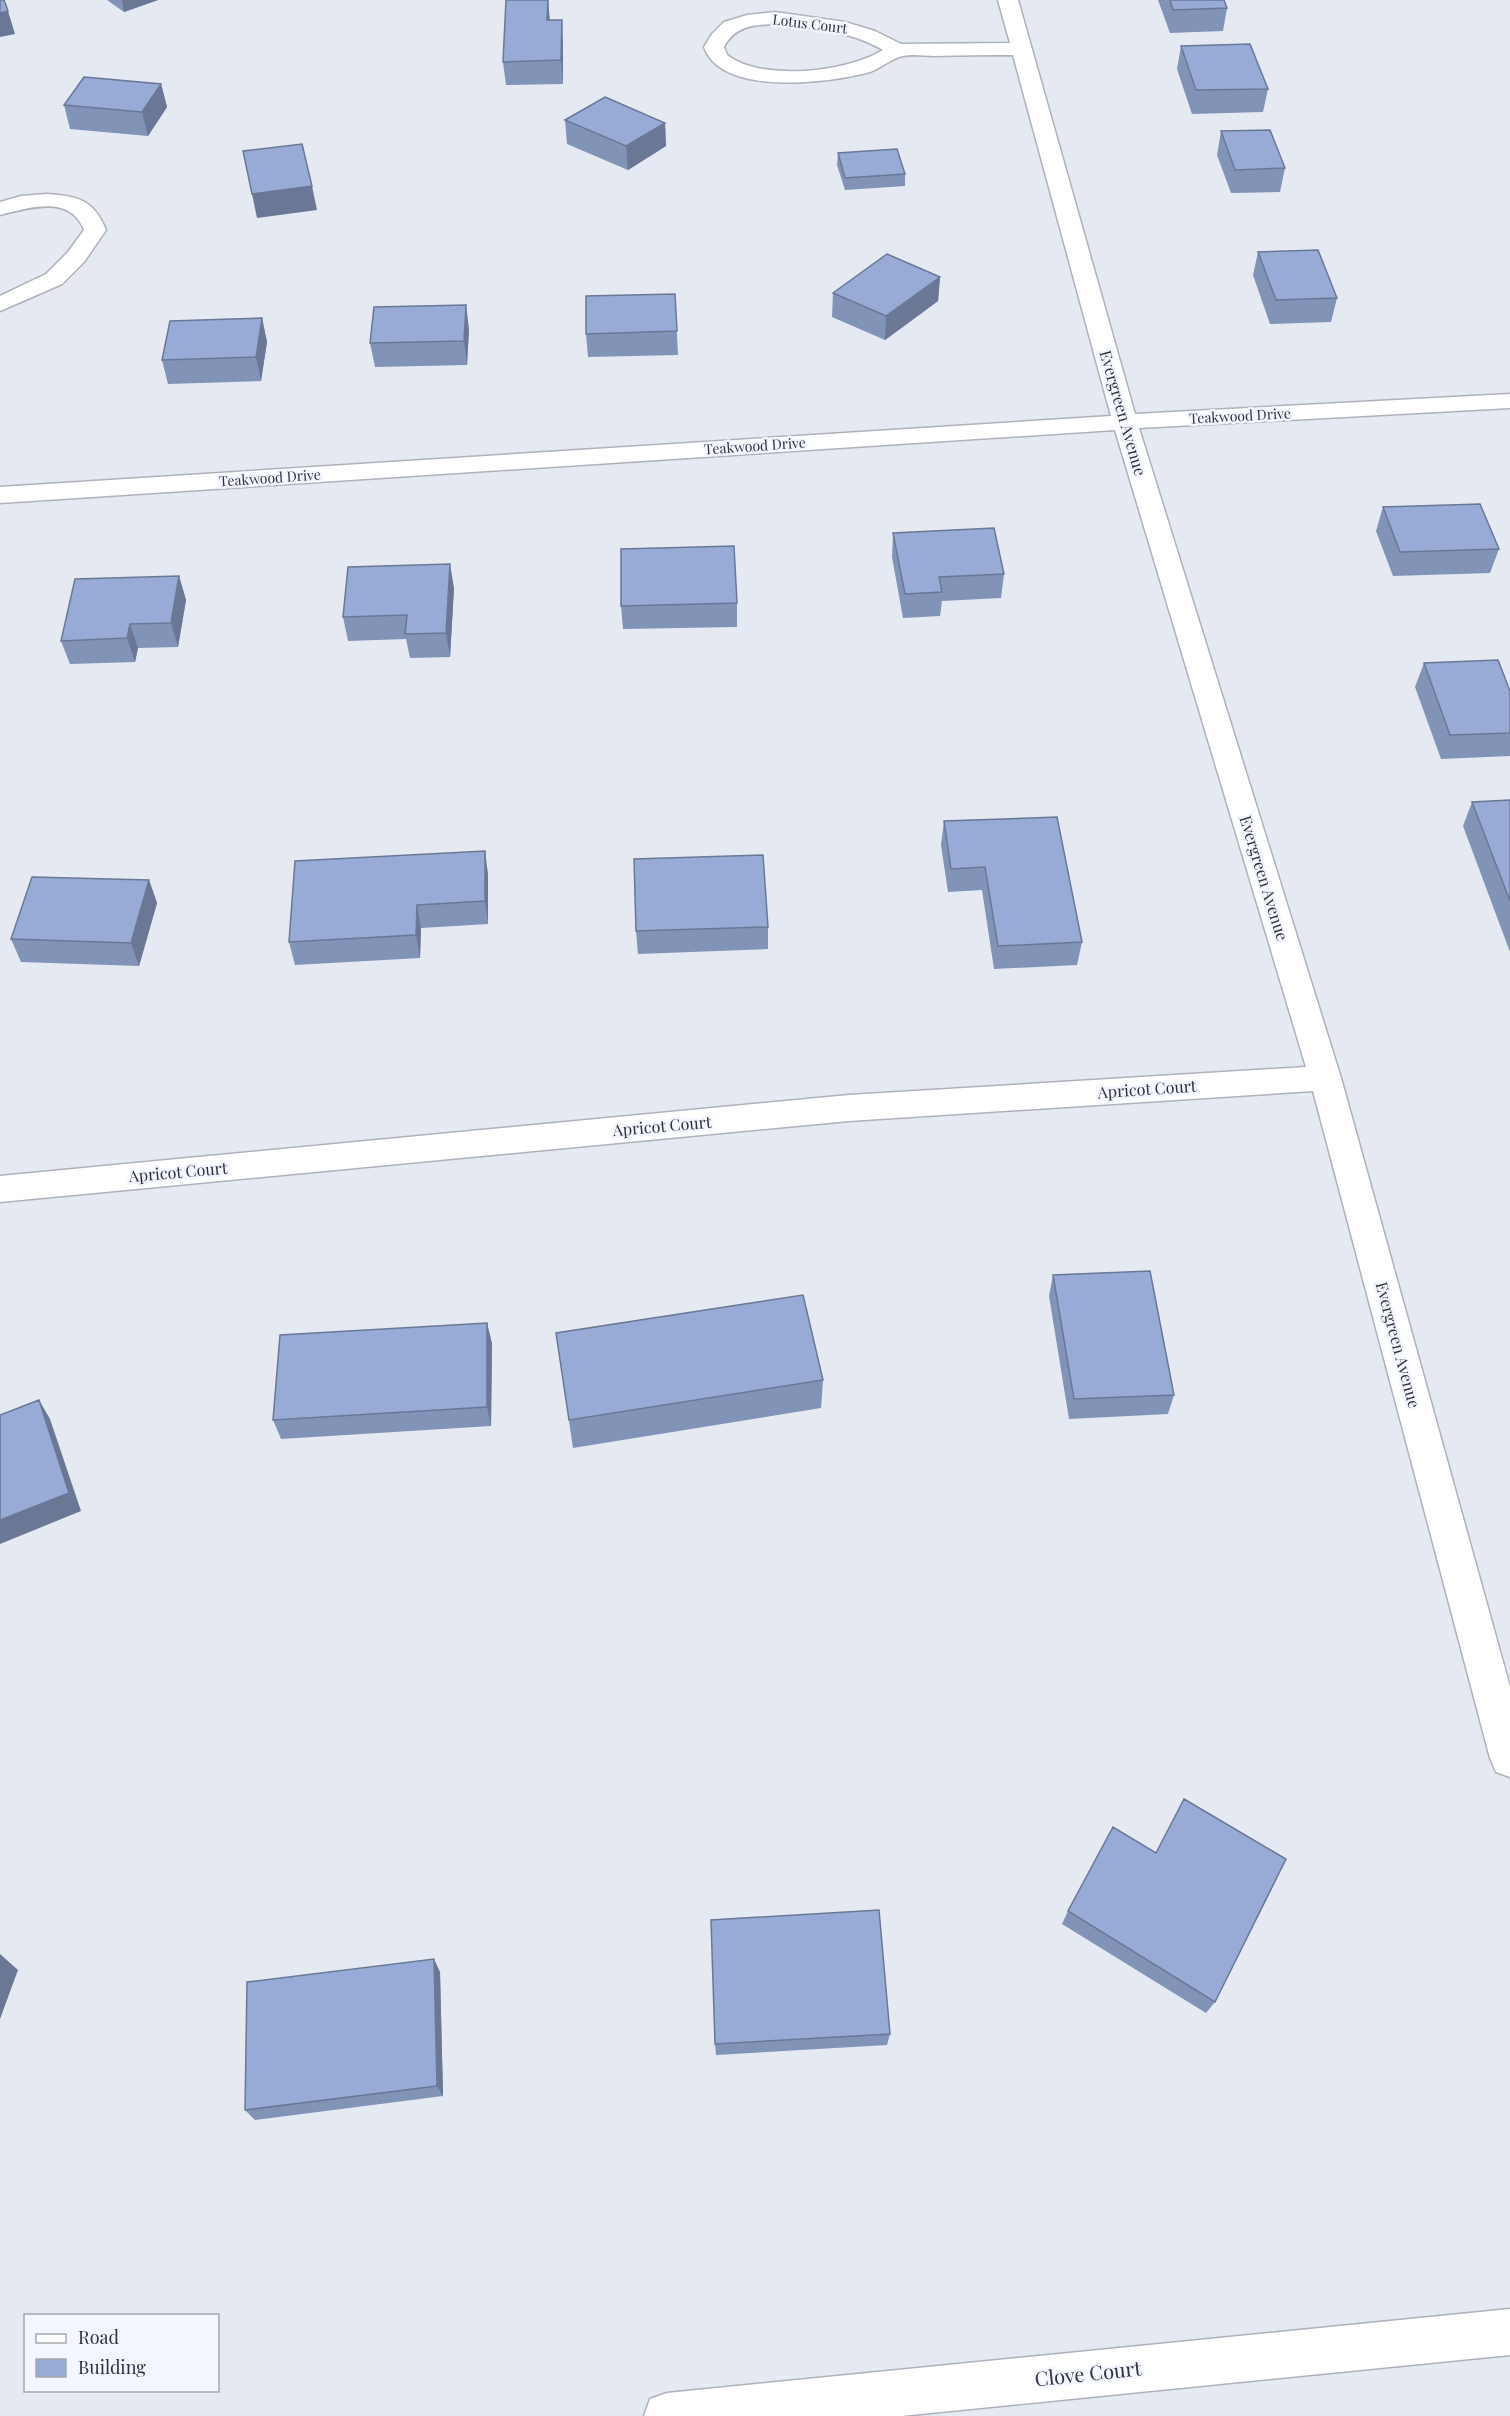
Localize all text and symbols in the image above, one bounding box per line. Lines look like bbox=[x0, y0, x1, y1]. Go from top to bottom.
street label: Lotus Court bbox=[771, 9, 850, 38]
street label: Evergreen Avenue bbox=[1095, 348, 1151, 478]
street label: Teakwood Drive bbox=[1189, 403, 1291, 428]
street label: Teakwood Drive bbox=[704, 432, 806, 459]
street label: Teakwood Drive bbox=[219, 464, 321, 491]
street label: Evergreen Avenue bbox=[1235, 813, 1294, 943]
street label: Apricot Court bbox=[1096, 1075, 1197, 1102]
street label: Apricot Court bbox=[611, 1111, 712, 1140]
street label: Apricot Court bbox=[127, 1157, 228, 1186]
street label: Evergreen Avenue bbox=[1372, 1279, 1425, 1410]
legend bbox=[24, 2314, 219, 2392]
text: Road bbox=[78, 2325, 119, 2349]
street label: Clove Court bbox=[1033, 2353, 1143, 2392]
text: Building bbox=[78, 2355, 146, 2379]

